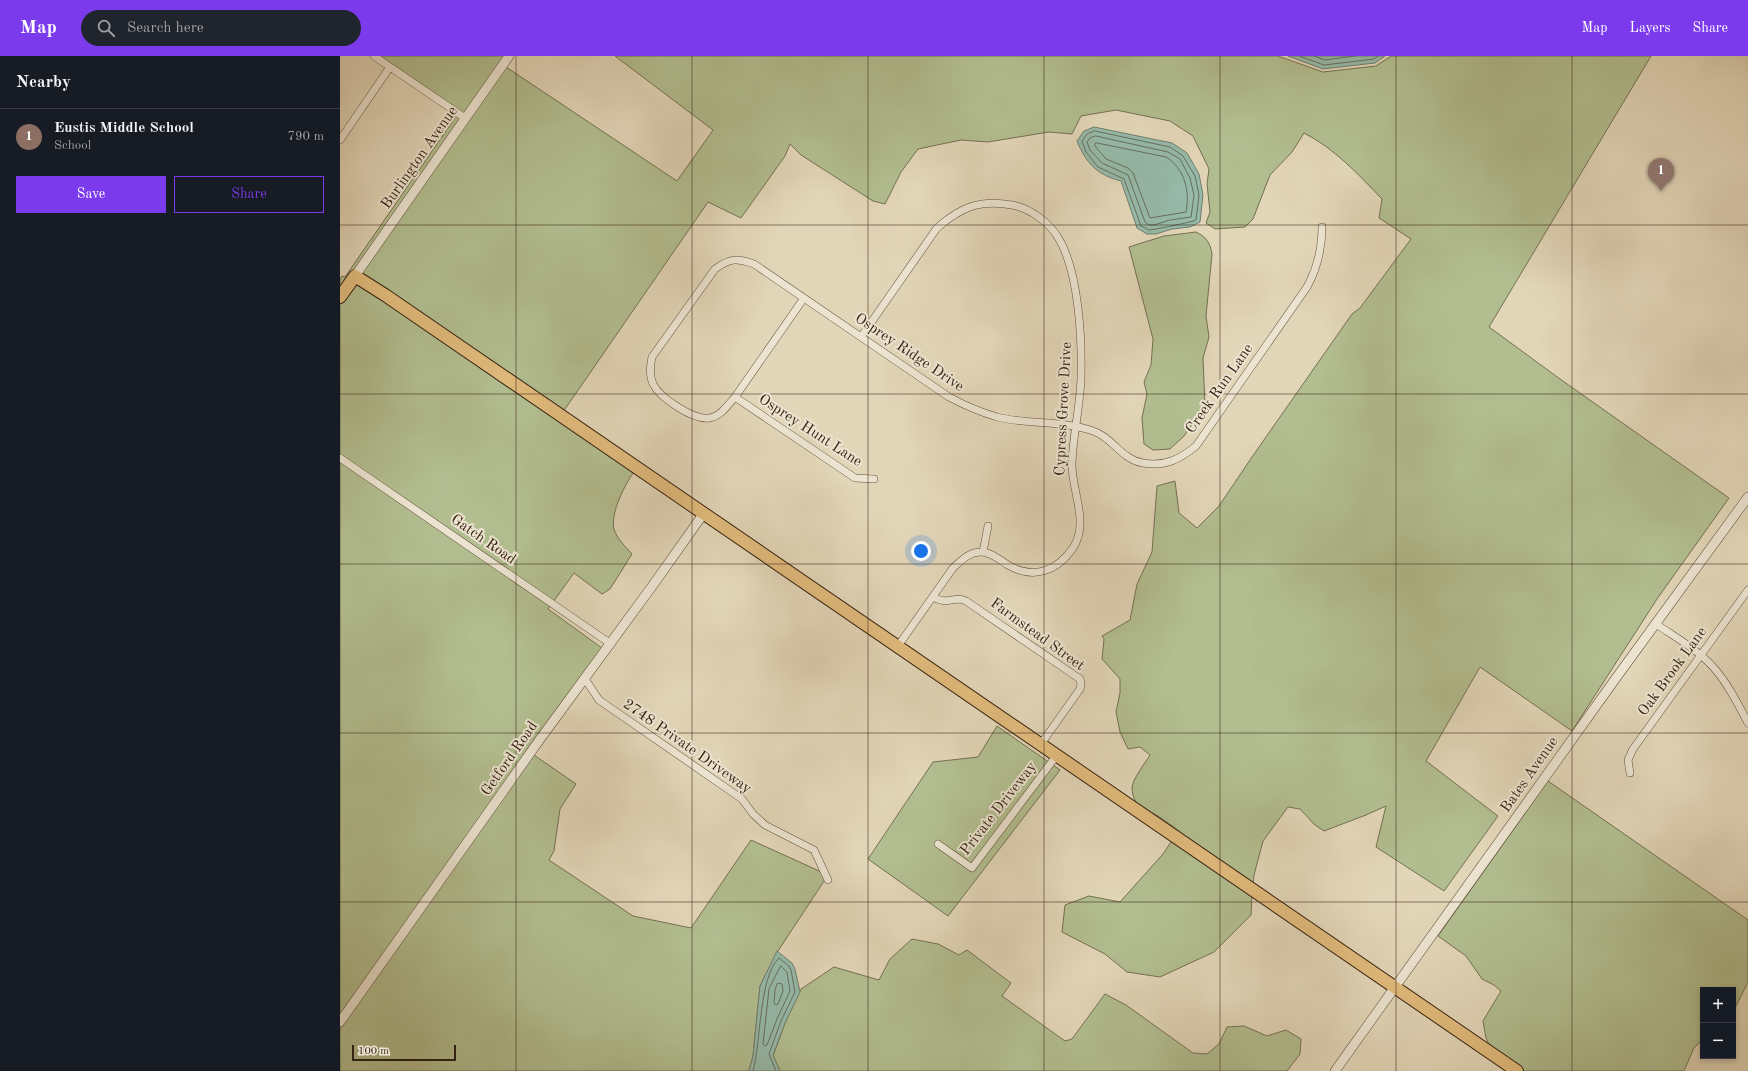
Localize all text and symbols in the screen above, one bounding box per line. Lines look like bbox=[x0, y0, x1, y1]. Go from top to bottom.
search box bbox=[81, 10, 361, 46]
icon: search bbox=[95, 17, 117, 39]
text: Map bbox=[20, 19, 57, 38]
text: Search here bbox=[127, 21, 204, 36]
text: Map bbox=[1582, 21, 1608, 35]
text: Layers bbox=[1630, 21, 1671, 35]
text: Share bbox=[1693, 21, 1728, 35]
text: Nearby bbox=[16, 74, 71, 91]
street label: Burlington Avenue bbox=[379, 104, 461, 212]
text: Eustis Middle School bbox=[54, 121, 194, 136]
text: 1 bbox=[25, 130, 33, 143]
text: 790 m bbox=[287, 130, 324, 143]
text: School bbox=[54, 139, 91, 152]
pin: 1 bbox=[1648, 158, 1674, 191]
button: Save bbox=[16, 176, 166, 213]
button: Share bbox=[174, 176, 324, 213]
street label: Osprey Ridge Drive bbox=[852, 311, 966, 395]
street label: Creek Run Lane bbox=[1184, 341, 1256, 437]
street label: Cypress Grove Drive bbox=[1053, 342, 1075, 476]
street label: Osprey Hunt Lane bbox=[756, 392, 864, 470]
street label: Gatch Road bbox=[448, 512, 518, 568]
your location bbox=[911, 541, 931, 561]
street label: Farmstead Street bbox=[987, 596, 1087, 674]
street label: Oak Brook Lane bbox=[1636, 625, 1710, 719]
street label: 2748 Private Driveway bbox=[620, 697, 754, 797]
street label: Getford Road bbox=[479, 719, 541, 799]
street label: Bates Avenue bbox=[1499, 734, 1562, 815]
street label: Private Driveway bbox=[958, 759, 1040, 859]
map controls bbox=[1700, 987, 1736, 1059]
button: + bbox=[1700, 987, 1736, 1023]
button: − bbox=[1700, 1023, 1736, 1059]
scale bar bbox=[352, 1043, 456, 1062]
text: 100 m bbox=[358, 1046, 389, 1057]

